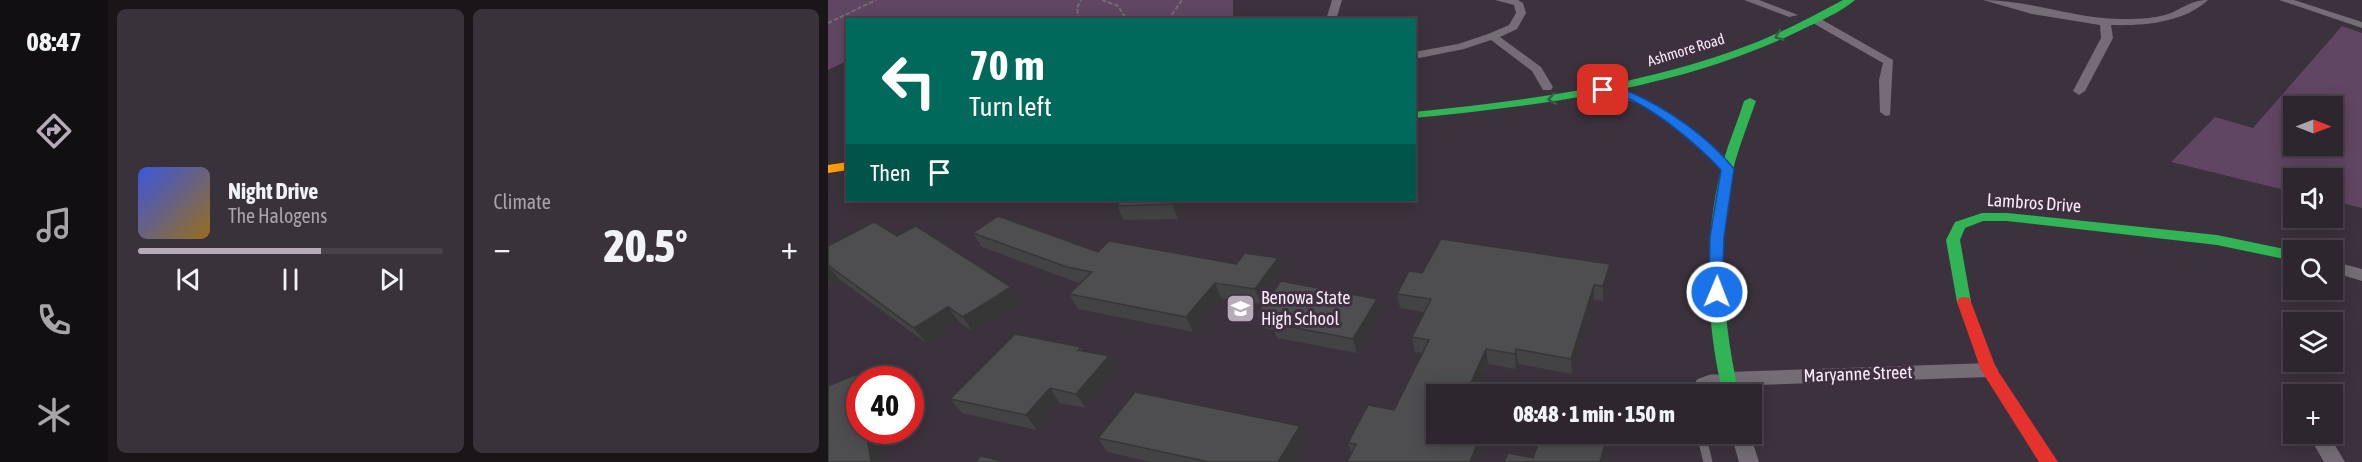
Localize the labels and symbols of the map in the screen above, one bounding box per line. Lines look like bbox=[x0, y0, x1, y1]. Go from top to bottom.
one-way arrow bbox=[1774, 28, 1785, 41]
street label: Ashmore Road bbox=[1645, 30, 1726, 69]
pin bbox=[1577, 64, 1628, 115]
one-way arrow bbox=[1547, 92, 1557, 105]
north arrow bbox=[2283, 96, 2343, 156]
street label: Lambros Drive bbox=[1986, 189, 2082, 216]
position arrow bbox=[1685, 260, 1749, 324]
place label: Benowa State High School bbox=[1261, 287, 1350, 329]
school or university icon: Benowa State High School bbox=[1224, 292, 1256, 324]
street label: Maryanne Street bbox=[1803, 361, 1913, 386]
speed limit sign: 40 bbox=[846, 366, 924, 444]

